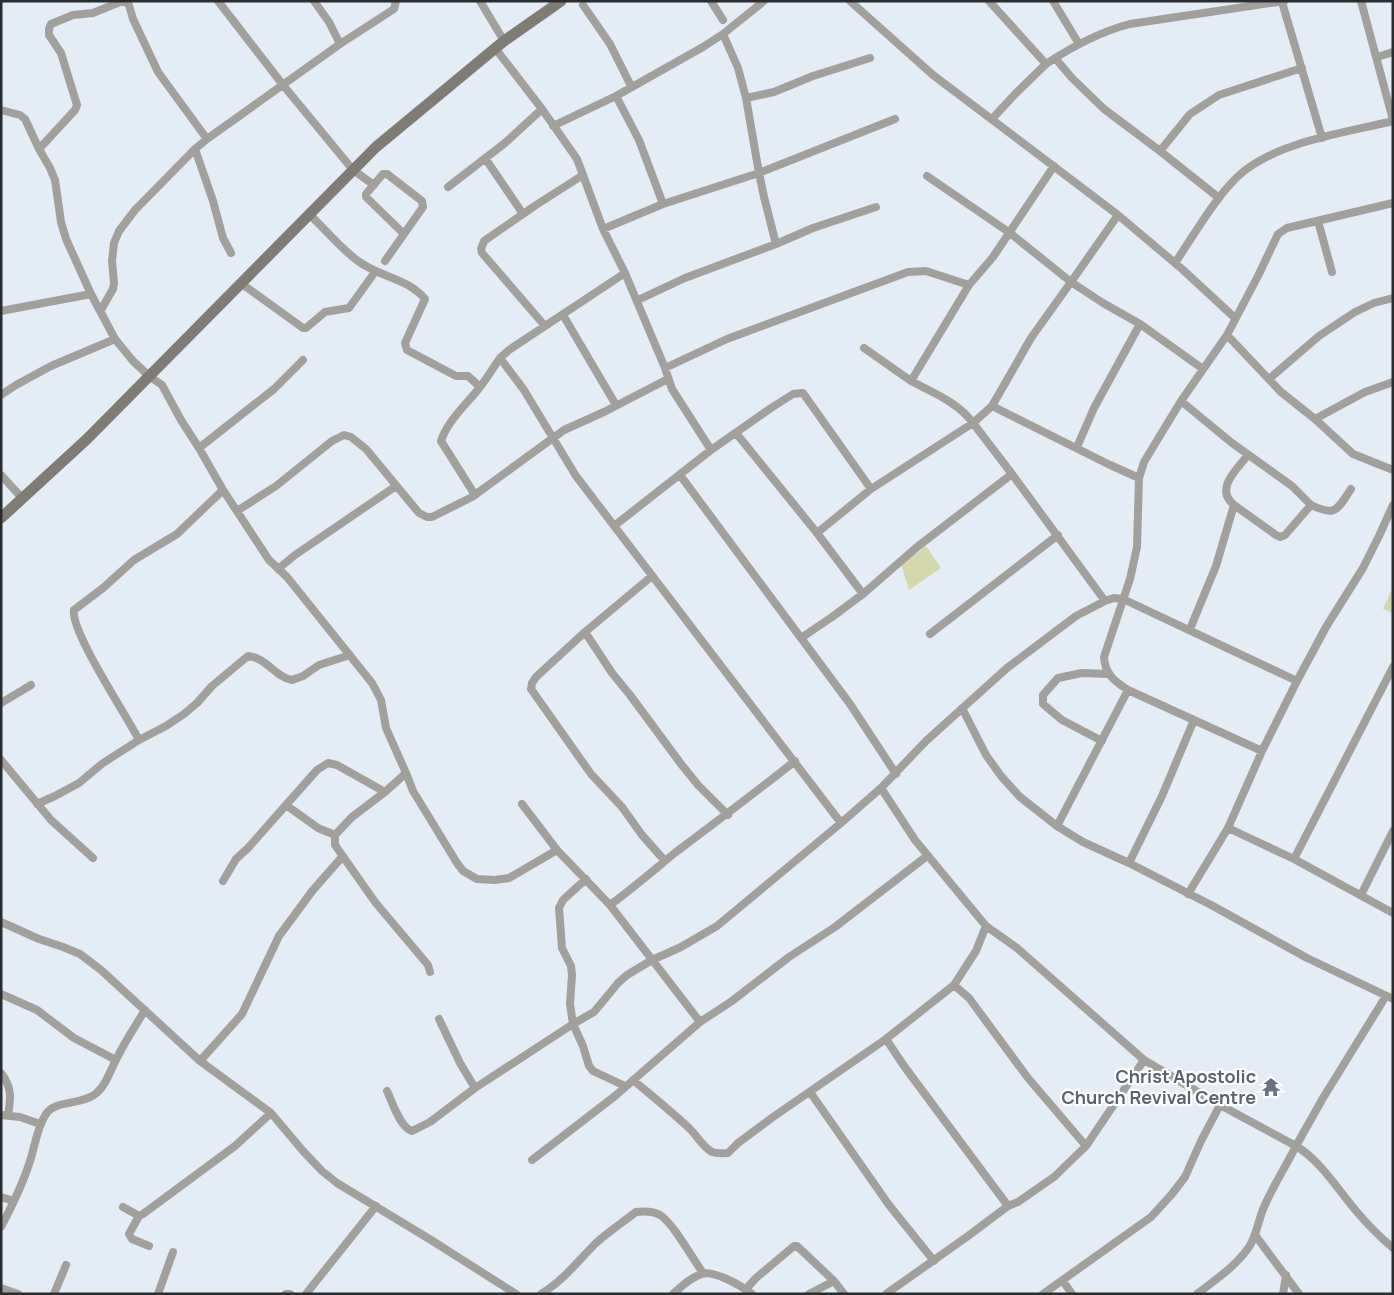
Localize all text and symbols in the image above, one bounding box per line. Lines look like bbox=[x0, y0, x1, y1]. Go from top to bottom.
place label: Christ Apostolic Church Revival Centre bbox=[1061, 1064, 1256, 1109]
temple icon: Christ Apostolic Church Revival Centre bbox=[1260, 1076, 1282, 1098]

